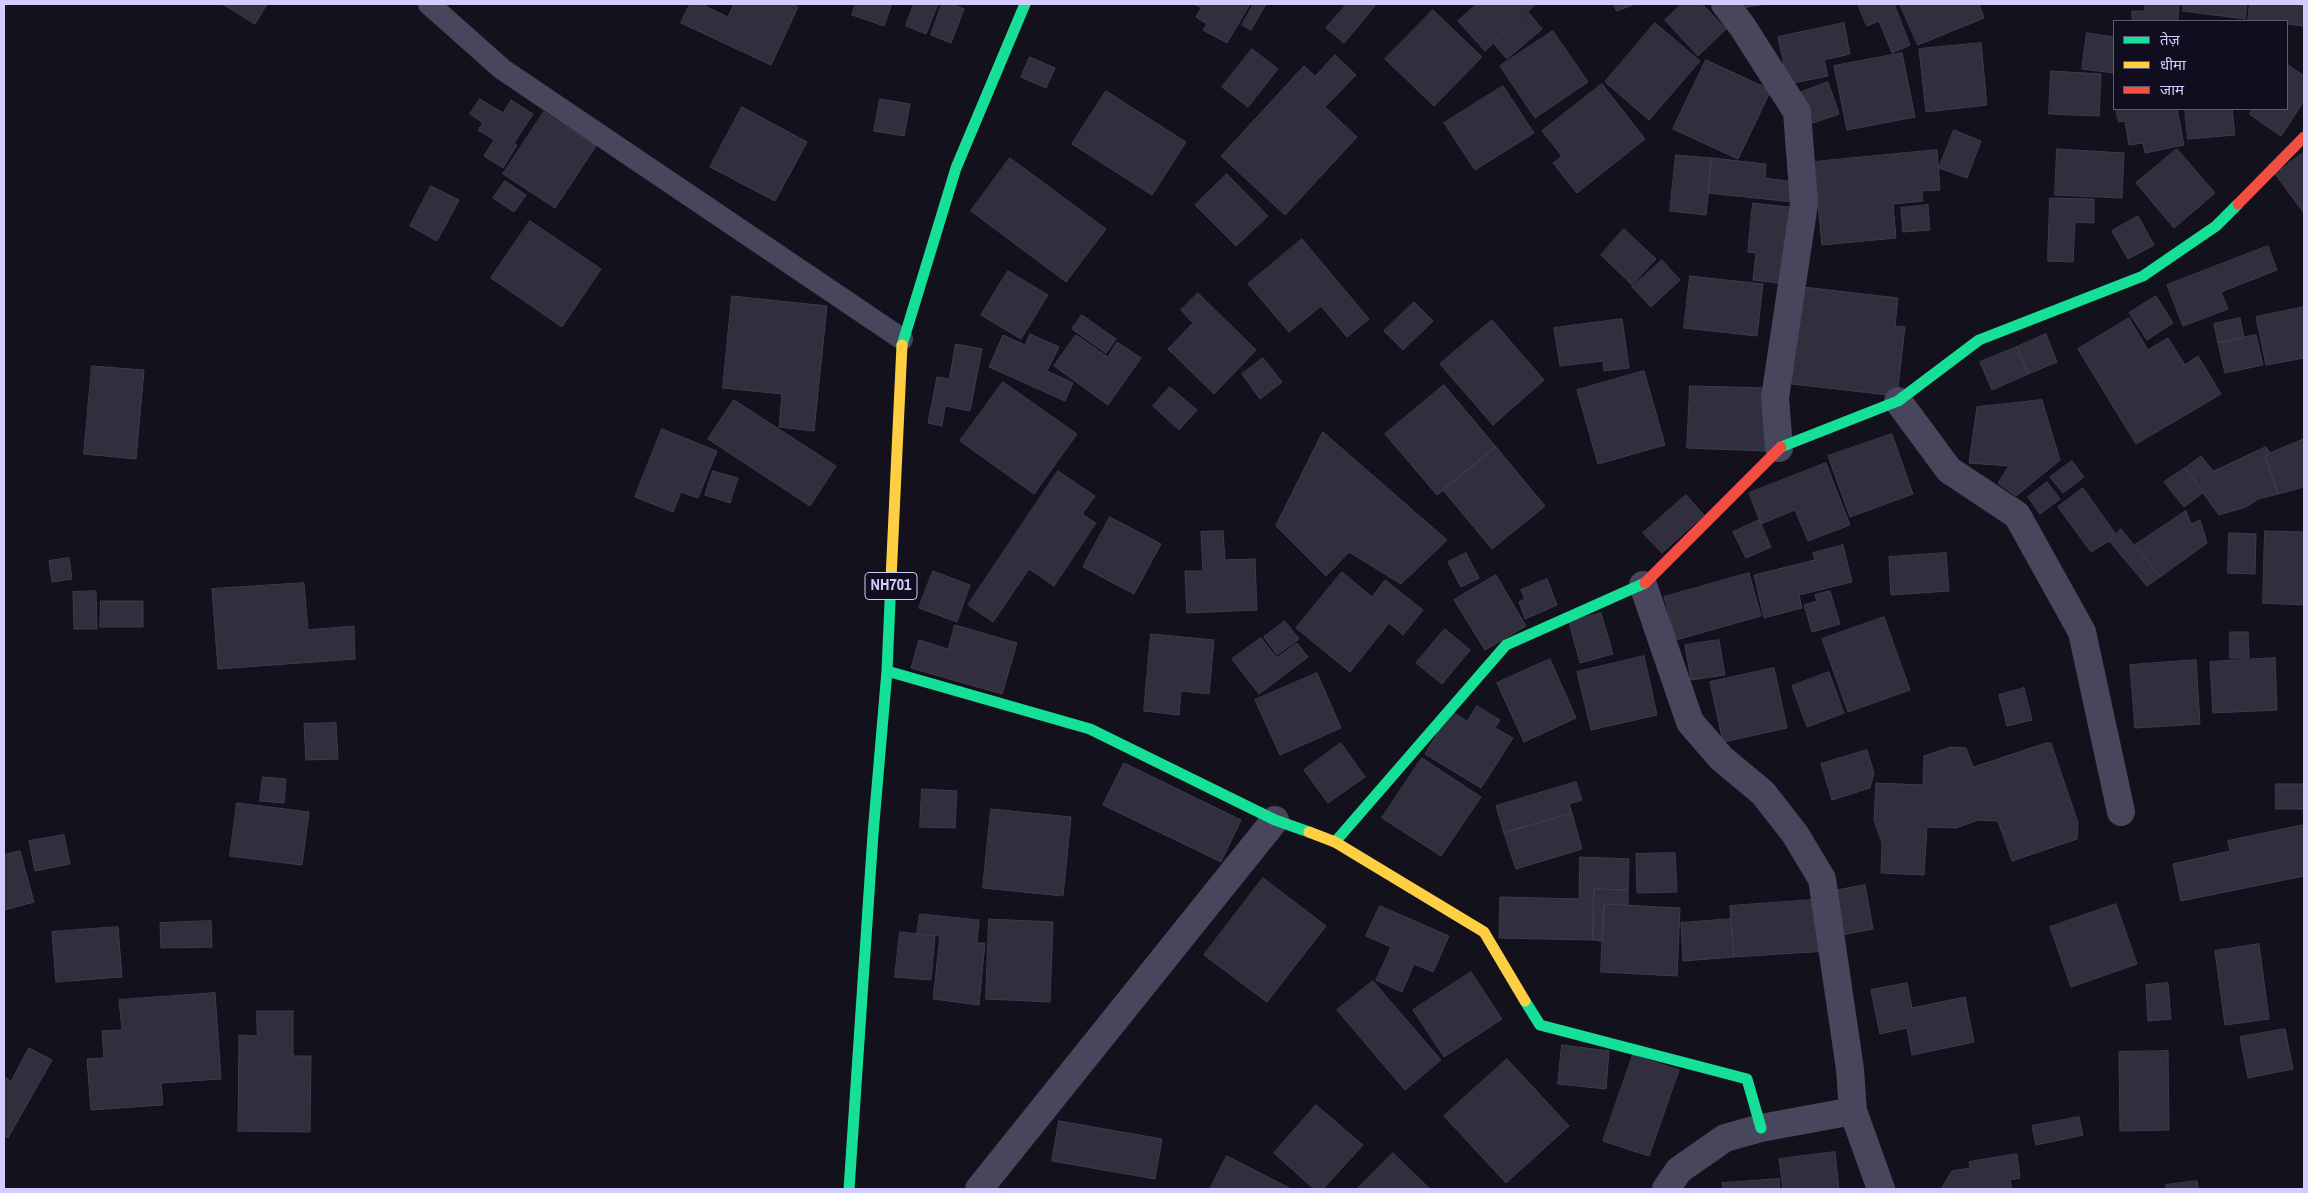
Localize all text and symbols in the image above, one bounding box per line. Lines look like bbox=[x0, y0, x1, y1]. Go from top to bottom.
legend bbox=[2113, 20, 2288, 110]
text: तेज़ bbox=[2160, 29, 2180, 50]
text: धीमा bbox=[2160, 54, 2186, 75]
text: जाम bbox=[2160, 79, 2184, 100]
road number: NH701 bbox=[865, 572, 917, 600]

